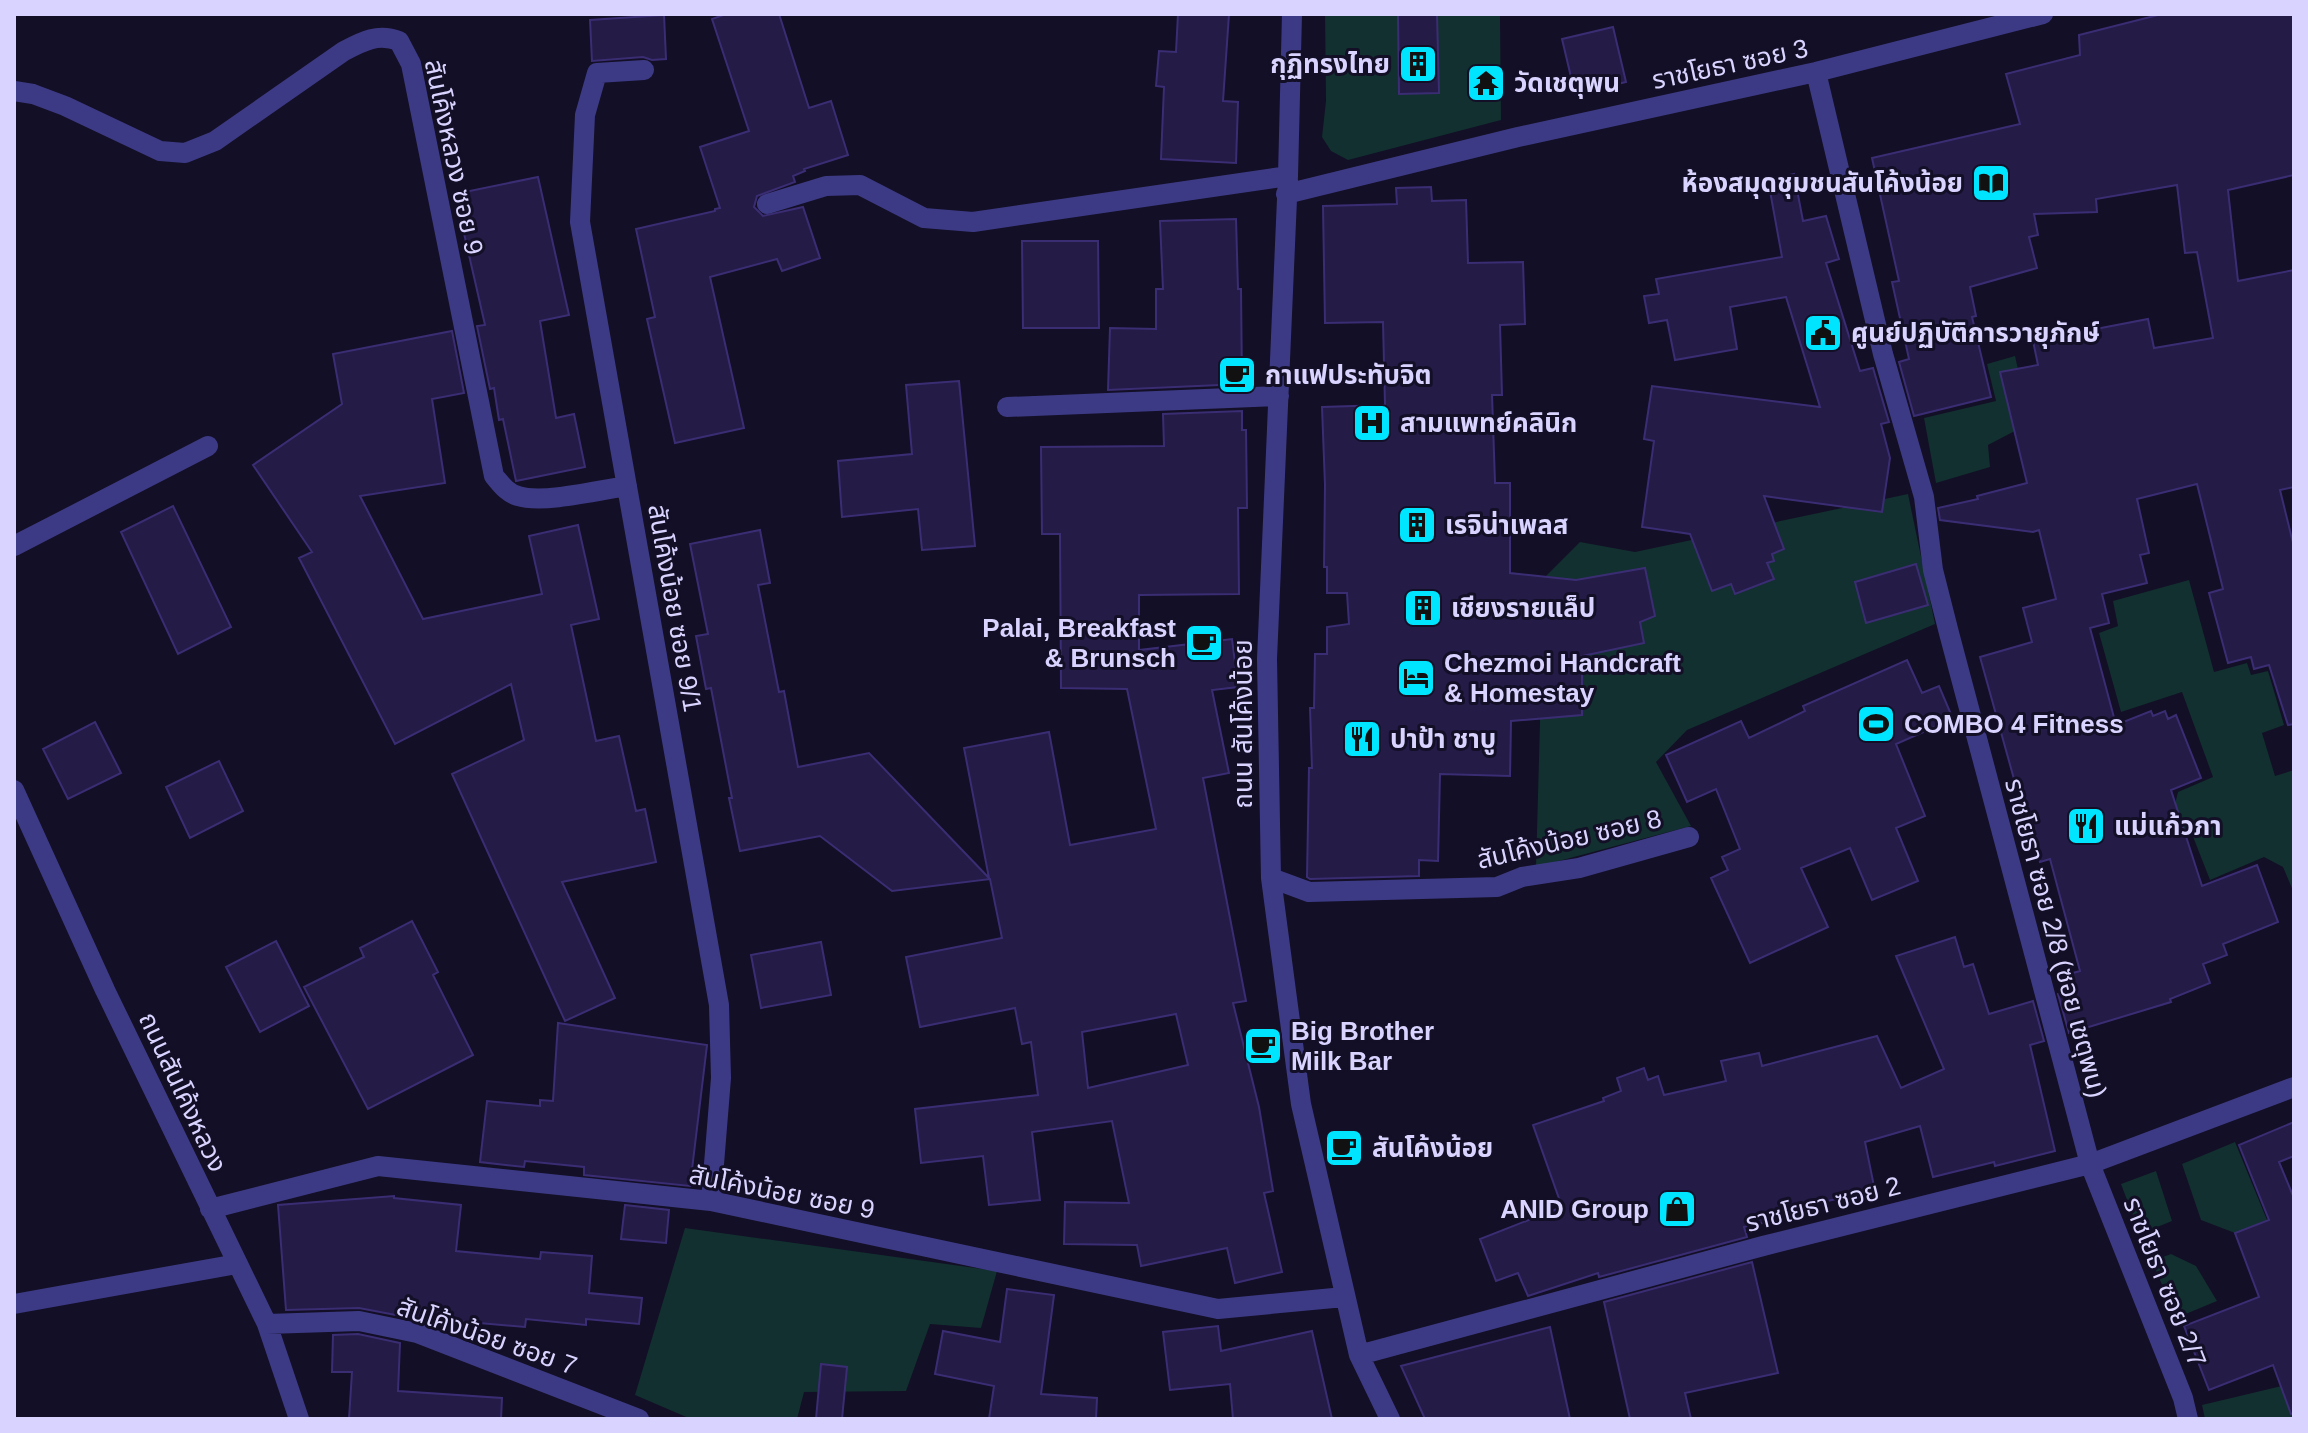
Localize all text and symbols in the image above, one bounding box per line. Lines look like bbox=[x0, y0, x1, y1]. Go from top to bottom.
street label: ราชโยธา ซอย 3 bbox=[1649, 33, 1811, 95]
building icon: กุฏิทรงไทย bbox=[1397, 43, 1439, 85]
place label: กุฏิทรงไทย bbox=[1270, 49, 1390, 80]
street label: สันโค้งหลวง ซอย 9 bbox=[419, 57, 489, 257]
temple icon: วัดเชตุพน bbox=[1465, 62, 1507, 104]
place label: วัดเชตุพน bbox=[1514, 68, 1620, 99]
library icon: ห้องสมุดชุมชนสันโค้งน้อย bbox=[1970, 162, 2012, 204]
place label: ห้องสมุดชุมชนสันโค้งน้อย bbox=[1682, 168, 1963, 199]
public building icon: ศูนย์ปฏิบัติการวายุภักษ์ bbox=[1802, 312, 1844, 354]
place label: ศูนย์ปฏิบัติการวายุภักษ์ bbox=[1851, 318, 2100, 349]
cafe icon: กาแฟประทับจิต bbox=[1216, 354, 1258, 396]
place label: กาแฟประทับจิต bbox=[1265, 360, 1432, 390]
hospital icon: สามแพทย์คลินิก bbox=[1351, 402, 1393, 444]
place label: สามแพทย์คลินิก bbox=[1400, 408, 1577, 438]
street label: สันโค้งน้อย ซอย 9/1 bbox=[642, 502, 708, 714]
building icon: เรจิน่าเพลส bbox=[1396, 504, 1438, 546]
place label: เรจิน่าเพลส bbox=[1445, 510, 1569, 540]
building icon: เชียงรายแล็ป bbox=[1402, 587, 1444, 629]
place label: เชียงรายแล็ป bbox=[1451, 593, 1595, 623]
place label: Palai, Breakfast & Brunsch bbox=[982, 613, 1176, 673]
cafe icon: Palai, Breakfast & Brunsch bbox=[1183, 622, 1225, 664]
street label: ถนน สันโค้งน้อย bbox=[1228, 639, 1258, 809]
place label: Chezmoi Handcraft & Homestay bbox=[1444, 648, 1681, 708]
hotel icon: Chezmoi Handcraft & Homestay bbox=[1395, 657, 1437, 699]
sports icon: COMBO 4 Fitness bbox=[1855, 703, 1897, 745]
place label: COMBO 4 Fitness bbox=[1904, 709, 2124, 739]
restaurant icon: ปาป้า ชาบู bbox=[1341, 718, 1383, 760]
place label: ปาป้า ชาบู bbox=[1390, 724, 1496, 755]
street label: ราชโยธา ซอย 2/8 (ซอย เชตุพน) bbox=[1998, 775, 2113, 1101]
street label: สันโค้งน้อย ซอย 8 bbox=[1474, 803, 1664, 875]
restaurant icon: แม่แก้วภา bbox=[2065, 805, 2107, 847]
place label: แม่แก้วภา bbox=[2114, 811, 2222, 841]
street label: ถนนสันโค้งหลวง bbox=[133, 1007, 233, 1177]
place label: Big Brother Milk Bar bbox=[1291, 1016, 1434, 1076]
cafe icon: Big Brother Milk Bar bbox=[1242, 1025, 1284, 1067]
cafe icon: สันโค้งน้อย bbox=[1323, 1127, 1365, 1169]
place label: สันโค้งน้อย bbox=[1372, 1133, 1493, 1163]
street label: สันโค้งน้อย ซอย 9 bbox=[687, 1159, 877, 1225]
street label: ราชโยธา ซอย 2 bbox=[1742, 1170, 1904, 1238]
shop icon: ANID Group bbox=[1656, 1188, 1698, 1230]
street label: ราชโยธา ซอย 2/7 bbox=[2117, 1193, 2213, 1371]
place label: ANID Group bbox=[1500, 1194, 1649, 1224]
street label: สันโค้งน้อย ซอย 7 bbox=[393, 1291, 581, 1381]

